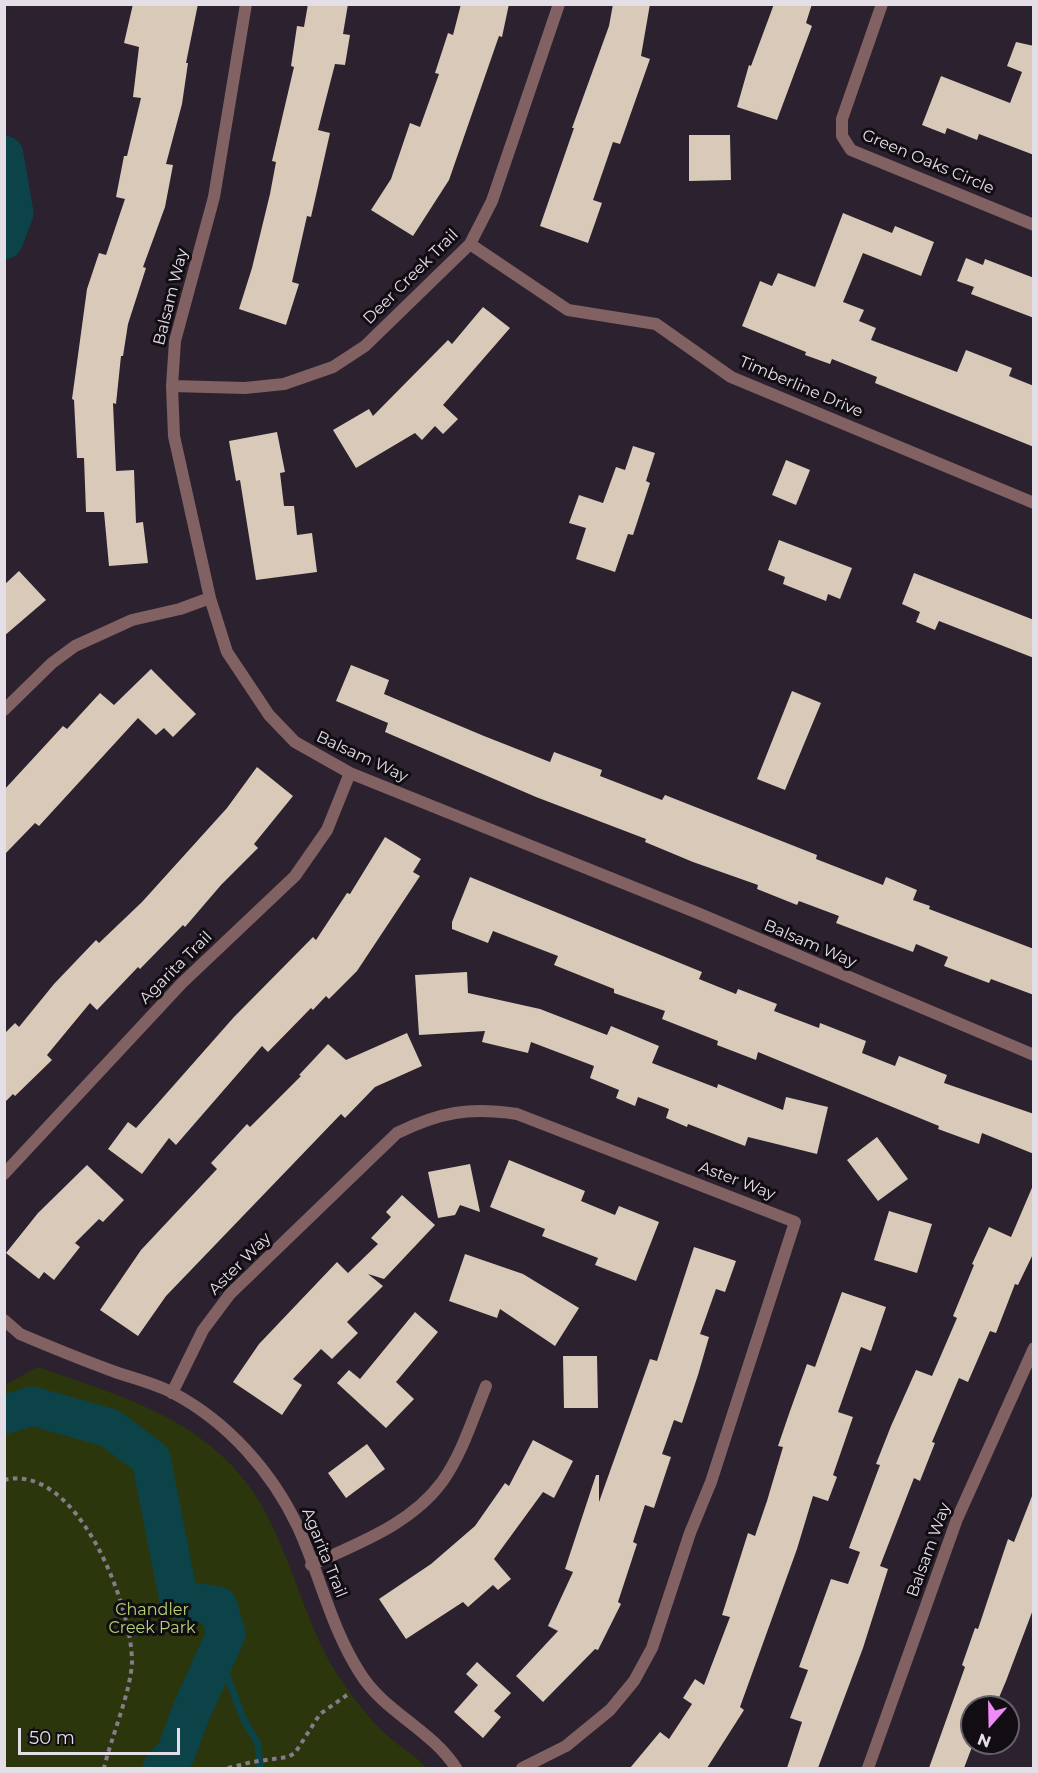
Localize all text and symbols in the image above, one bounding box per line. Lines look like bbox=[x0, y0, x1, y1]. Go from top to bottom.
street label: Green Oaks Circle bbox=[859, 125, 997, 199]
street label: Deer Creek Trail bbox=[359, 225, 463, 329]
street label: Balsam Way bbox=[150, 247, 192, 347]
street label: Timberline Drive bbox=[736, 352, 866, 422]
street label: Balsam Way bbox=[313, 727, 411, 787]
street label: Balsam Way bbox=[761, 916, 859, 972]
street label: Agarita Trail bbox=[136, 928, 216, 1008]
street label: Aster Way bbox=[696, 1158, 778, 1204]
street label: Aster Way bbox=[205, 1229, 275, 1299]
street label: Balsam Way bbox=[903, 1500, 955, 1600]
street label: Agarita Trail bbox=[297, 1505, 351, 1601]
park label: Chandler Creek Park bbox=[108, 1600, 196, 1638]
north arrow bbox=[960, 1695, 1020, 1755]
scale bar bbox=[21, 1716, 183, 1754]
text: 50 m bbox=[29, 1727, 75, 1749]
text: N bbox=[975, 1729, 994, 1752]

